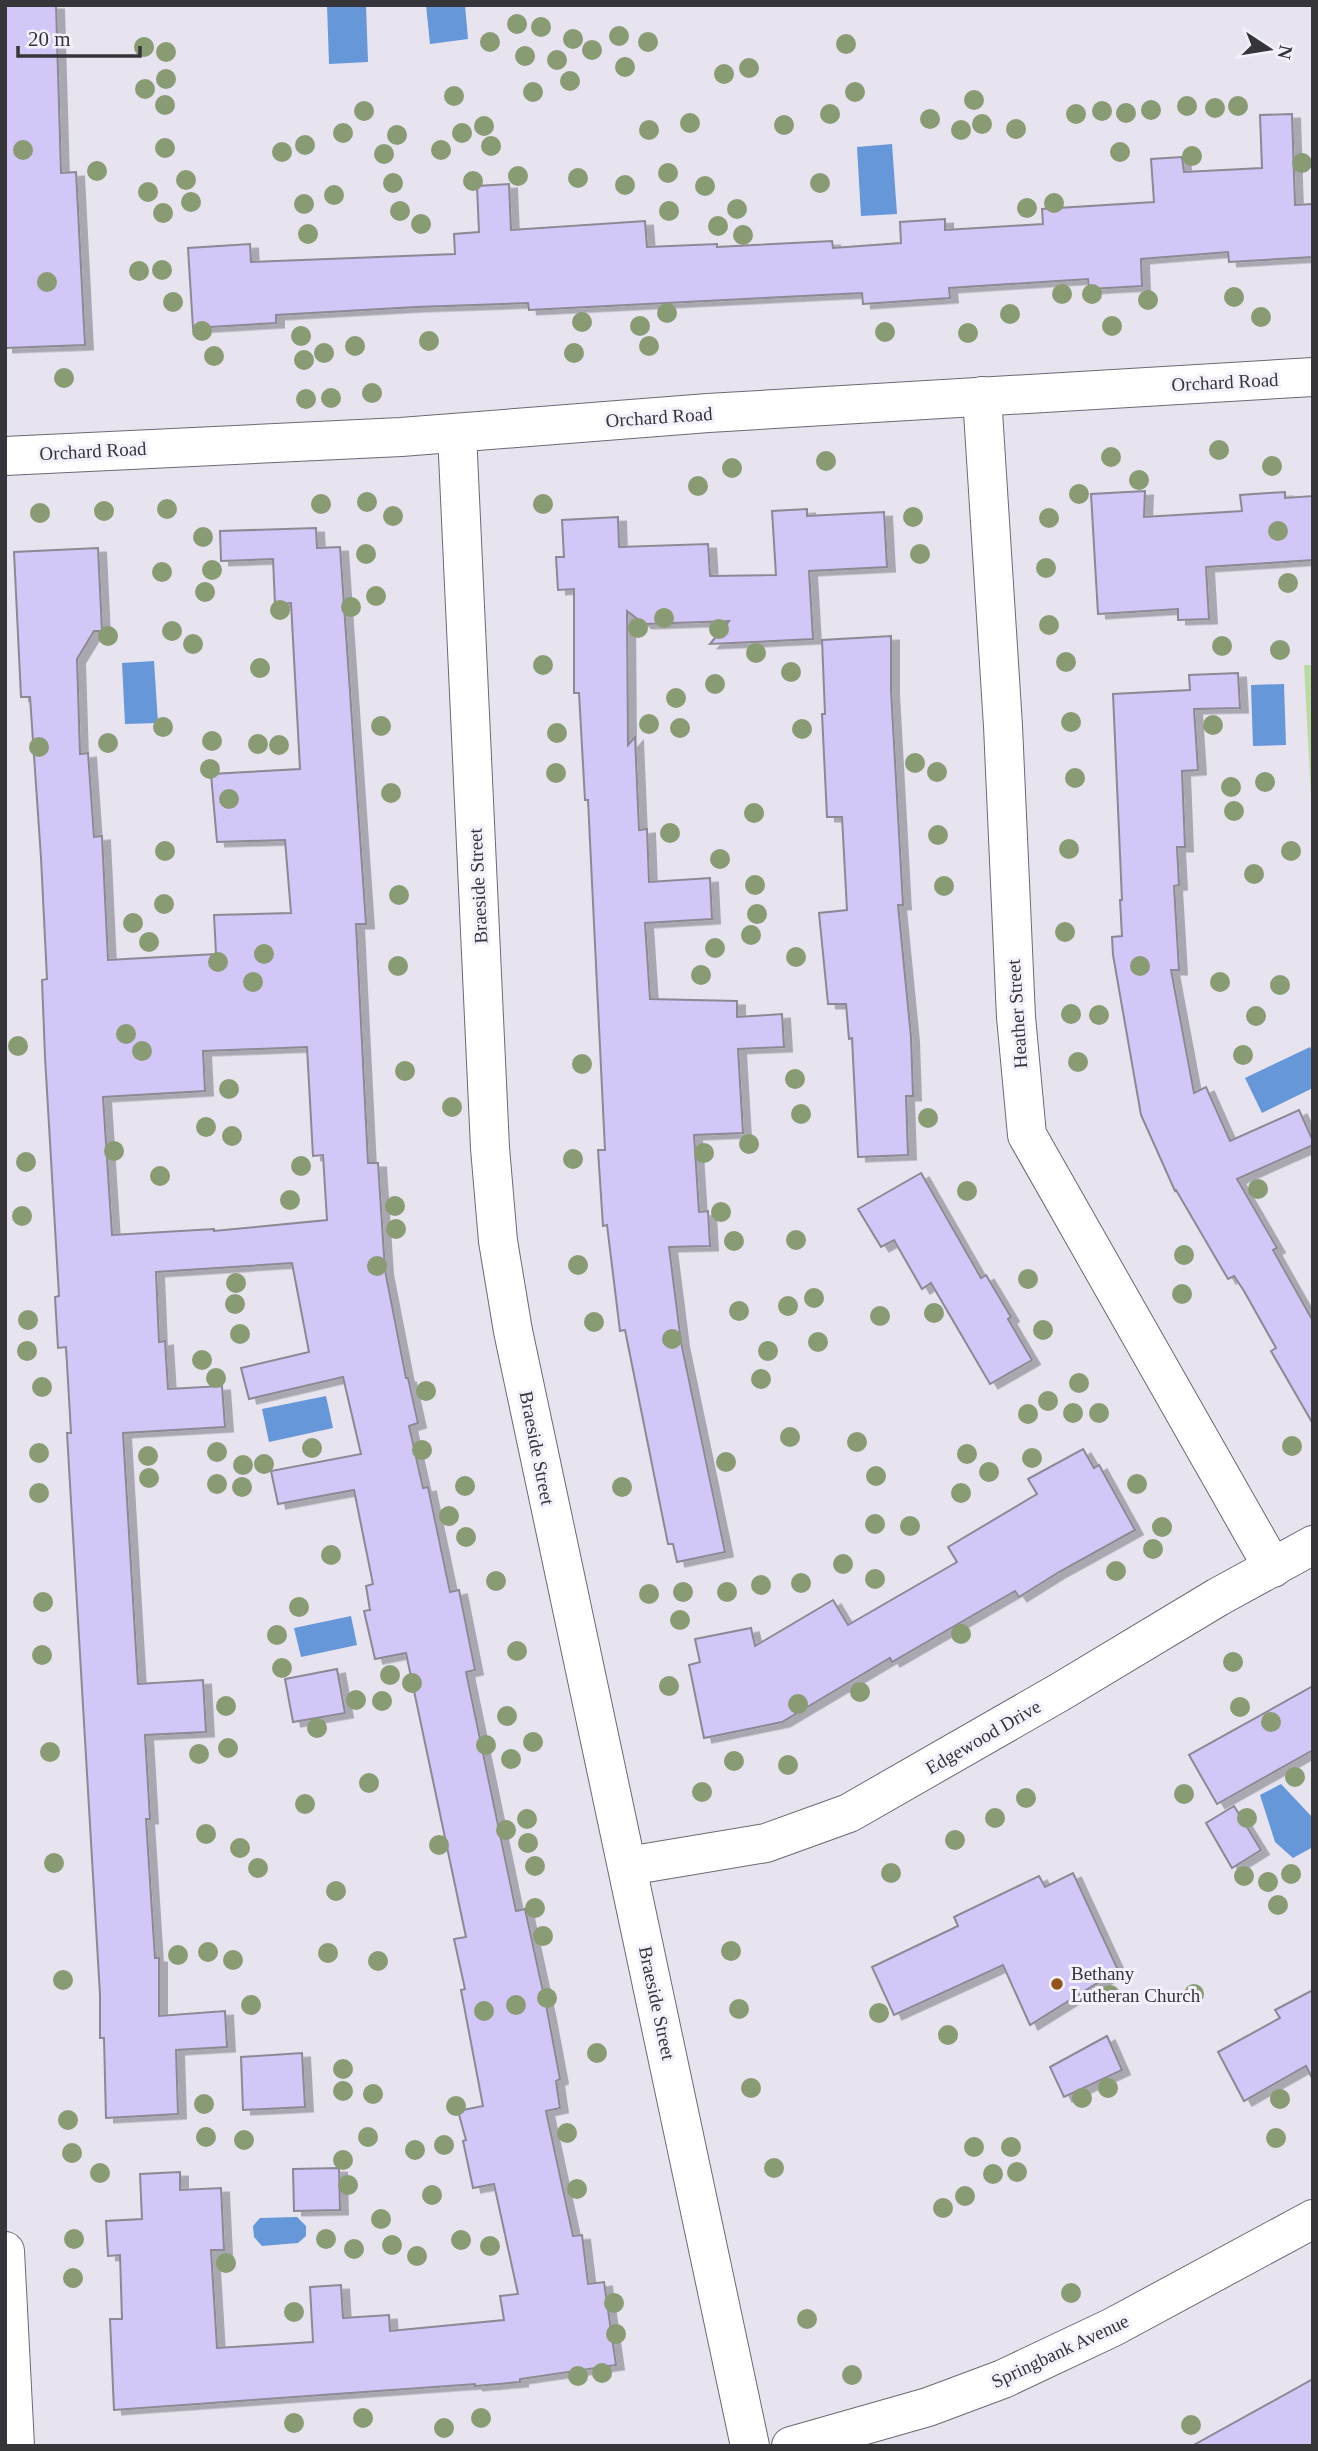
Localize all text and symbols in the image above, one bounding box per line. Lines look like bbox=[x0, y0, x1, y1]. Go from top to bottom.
scale bar bbox=[18, 14, 140, 58]
north arrow bbox=[1234, 14, 1304, 84]
text: 20 m bbox=[28, 27, 71, 51]
text: N bbox=[1273, 44, 1297, 62]
street label: Orchard Road bbox=[1171, 369, 1280, 395]
street label: Orchard Road bbox=[605, 403, 714, 431]
street label: Orchard Road bbox=[39, 438, 148, 464]
street label: Braeside Street bbox=[464, 827, 492, 944]
street label: Heather Street bbox=[1003, 958, 1031, 1069]
street label: Braeside Street bbox=[516, 1389, 558, 1507]
street label: Edgewood Drive bbox=[922, 1696, 1044, 1778]
street label: Braeside Street bbox=[635, 1944, 679, 2062]
place label: Bethany Lutheran Church bbox=[1071, 1963, 1201, 2006]
marker: Bethany Lutheran Church bbox=[1049, 1976, 1065, 1992]
street label: Springbank Avenue bbox=[988, 2310, 1132, 2392]

